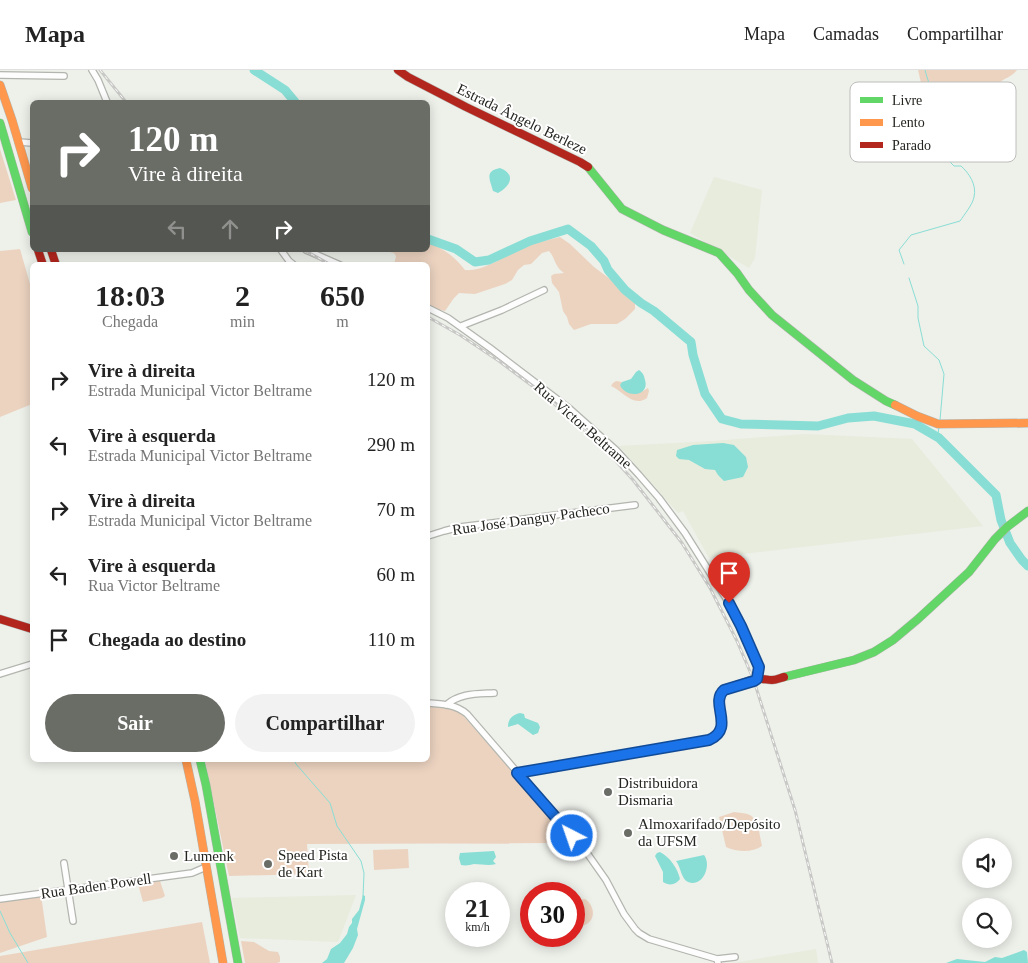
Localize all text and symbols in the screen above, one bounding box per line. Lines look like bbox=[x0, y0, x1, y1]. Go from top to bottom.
text: Mapa bbox=[25, 21, 85, 47]
text: Mapa bbox=[744, 24, 785, 44]
text: Camadas bbox=[813, 24, 879, 44]
text: Compartilhar bbox=[907, 24, 1003, 44]
street label: Estrada Ângelo Berleze bbox=[454, 81, 590, 158]
legend bbox=[850, 82, 1016, 162]
text: Livre bbox=[892, 93, 922, 108]
text: Lento bbox=[892, 115, 925, 130]
icon: right bbox=[45, 120, 110, 185]
text: 120 m bbox=[128, 120, 218, 159]
text: Parado bbox=[892, 138, 931, 153]
text: Vire à direita bbox=[128, 161, 243, 186]
icon: left bbox=[163, 215, 191, 243]
icon: ahead bbox=[216, 215, 244, 243]
icon: right bbox=[269, 215, 297, 243]
text: 18:03 bbox=[95, 279, 165, 312]
text: 2 bbox=[235, 279, 250, 312]
text: 650 bbox=[320, 279, 365, 312]
text: Chegada bbox=[102, 313, 158, 330]
text: min bbox=[230, 313, 255, 330]
text: m bbox=[336, 313, 349, 330]
text: Vire à direita bbox=[88, 360, 195, 381]
icon: right bbox=[45, 366, 73, 394]
text: 120 m bbox=[367, 369, 415, 390]
street label: Rua Victor Beltrame bbox=[531, 378, 635, 472]
text: Estrada Municipal Victor Beltrame bbox=[88, 382, 312, 399]
text: Vire à esquerda bbox=[88, 425, 216, 446]
icon: left bbox=[45, 431, 73, 459]
text: 290 m bbox=[367, 434, 415, 455]
text: Estrada Municipal Victor Beltrame bbox=[88, 447, 312, 464]
text: Vire à direita bbox=[88, 490, 195, 511]
icon: right bbox=[45, 496, 73, 524]
text: 70 m bbox=[376, 499, 415, 520]
street label: Rua José Danguy Pacheco bbox=[451, 500, 611, 538]
text: Estrada Municipal Victor Beltrame bbox=[88, 512, 312, 529]
pin bbox=[708, 552, 750, 603]
text: Vire à esquerda bbox=[88, 555, 216, 576]
icon: arrive bbox=[715, 559, 743, 587]
icon: left bbox=[45, 561, 73, 589]
text: 60 m bbox=[376, 564, 415, 585]
text: Rua Victor Beltrame bbox=[88, 577, 220, 594]
icon: arrive bbox=[45, 626, 73, 654]
text: Chegada ao destino bbox=[88, 629, 246, 650]
text: 110 m bbox=[368, 629, 415, 650]
button: Sair bbox=[45, 694, 225, 752]
button: Compartilhar bbox=[235, 694, 415, 752]
place label: Distribuidora Dismaria bbox=[618, 775, 698, 808]
marker: Distribuidora Dismaria bbox=[602, 786, 614, 798]
position arrow bbox=[545, 809, 597, 861]
place label: Almoxarifado/Depósito da UFSM bbox=[638, 816, 780, 849]
marker: Almoxarifado/Depósito da UFSM bbox=[622, 827, 634, 839]
map controls bbox=[962, 838, 1012, 948]
button: sound bbox=[962, 838, 1012, 888]
place label: Speed Pista de Kart bbox=[278, 847, 348, 880]
place label: Lumenk bbox=[184, 848, 234, 864]
marker: Lumenk bbox=[168, 850, 180, 862]
marker: Speed Pista de Kart bbox=[262, 858, 274, 870]
street label: Rua Baden Powell bbox=[40, 870, 152, 902]
speed limit sign: 30 bbox=[520, 882, 585, 947]
text: 21 bbox=[465, 895, 490, 922]
button: search bbox=[962, 898, 1012, 948]
text: km/h bbox=[465, 920, 490, 934]

